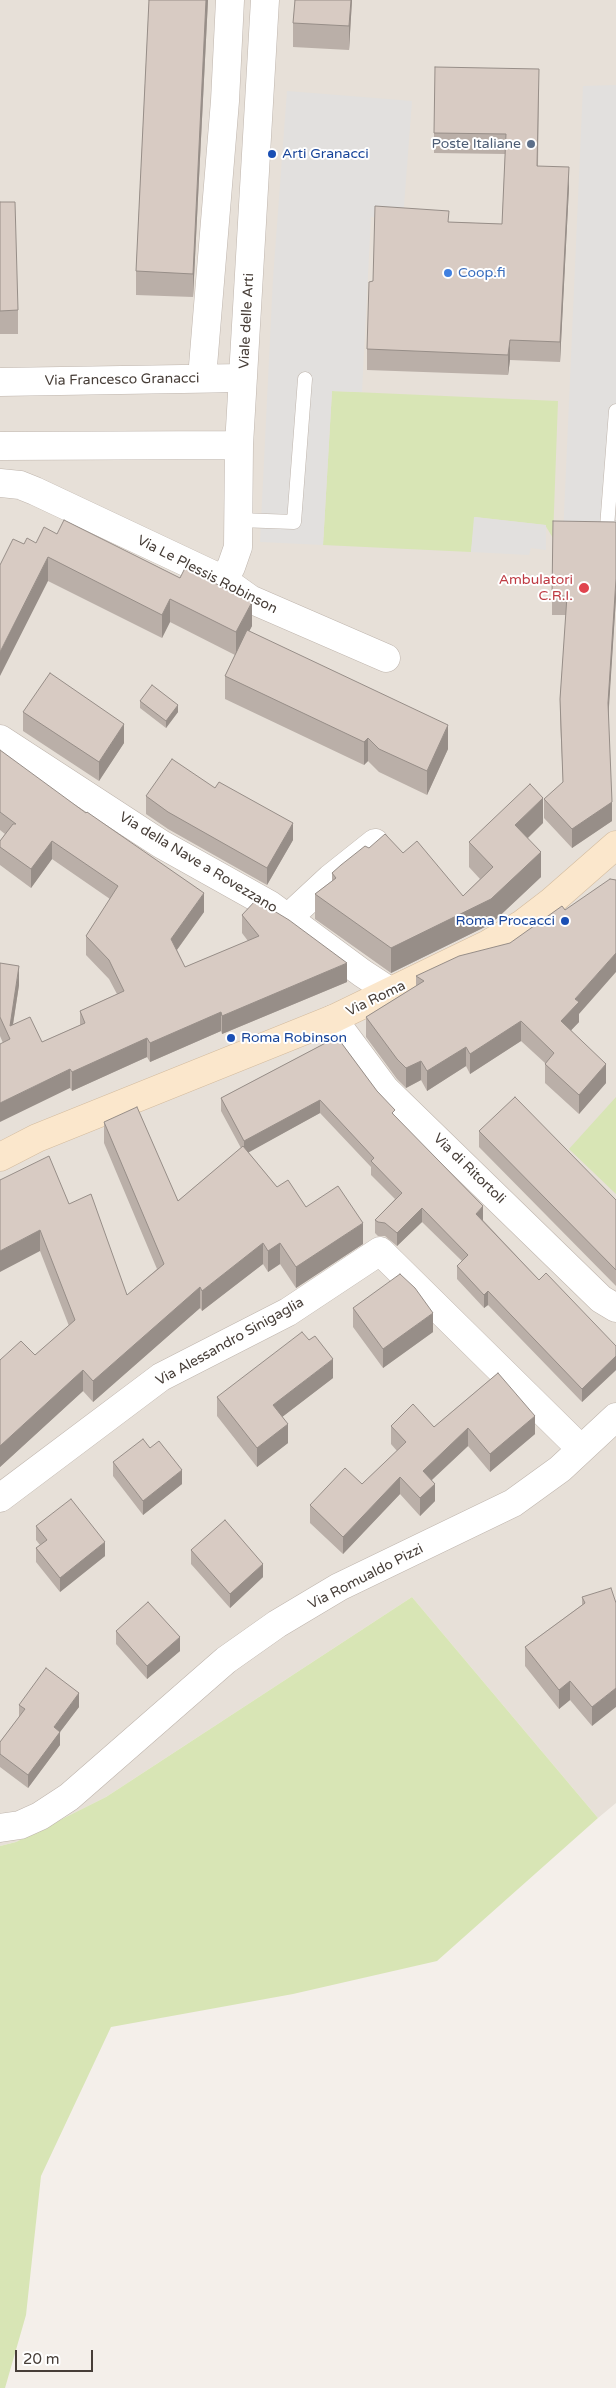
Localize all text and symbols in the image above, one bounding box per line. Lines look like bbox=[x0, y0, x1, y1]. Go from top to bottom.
place label: Poste Italiane bbox=[431, 136, 521, 152]
marker: Poste Italiane bbox=[525, 138, 537, 150]
place label: Arti Granacci bbox=[282, 146, 369, 162]
marker: Arti Granacci bbox=[266, 148, 278, 160]
place label: Coop.fi bbox=[458, 265, 506, 281]
marker: Coop.fi bbox=[442, 267, 454, 279]
street label: Viale delle Arti bbox=[236, 273, 258, 369]
street label: Via Francesco Granacci bbox=[45, 370, 199, 390]
street label: Via Le Plessis Robinson bbox=[134, 532, 280, 618]
place label: Ambulatori C.R.I. bbox=[499, 572, 573, 604]
marker: Ambulatori C.R.I. bbox=[577, 581, 591, 595]
street label: Via della Nave a Rovezzano bbox=[116, 809, 280, 917]
place label: Roma Procacci bbox=[456, 913, 555, 929]
marker: Roma Procacci bbox=[559, 915, 571, 927]
street label: Via Roma bbox=[344, 977, 408, 1021]
place label: Roma Robinson bbox=[241, 1030, 347, 1046]
marker: Roma Robinson bbox=[225, 1032, 237, 1044]
street label: Via di Ritortoli bbox=[429, 1130, 509, 1208]
street label: Via Alessandro Sinigaglia bbox=[153, 1294, 307, 1390]
street label: Via Romualdo Pizzi bbox=[306, 1541, 426, 1613]
scale bar bbox=[18, 2340, 95, 2372]
text: 20 m bbox=[23, 2350, 60, 2368]

